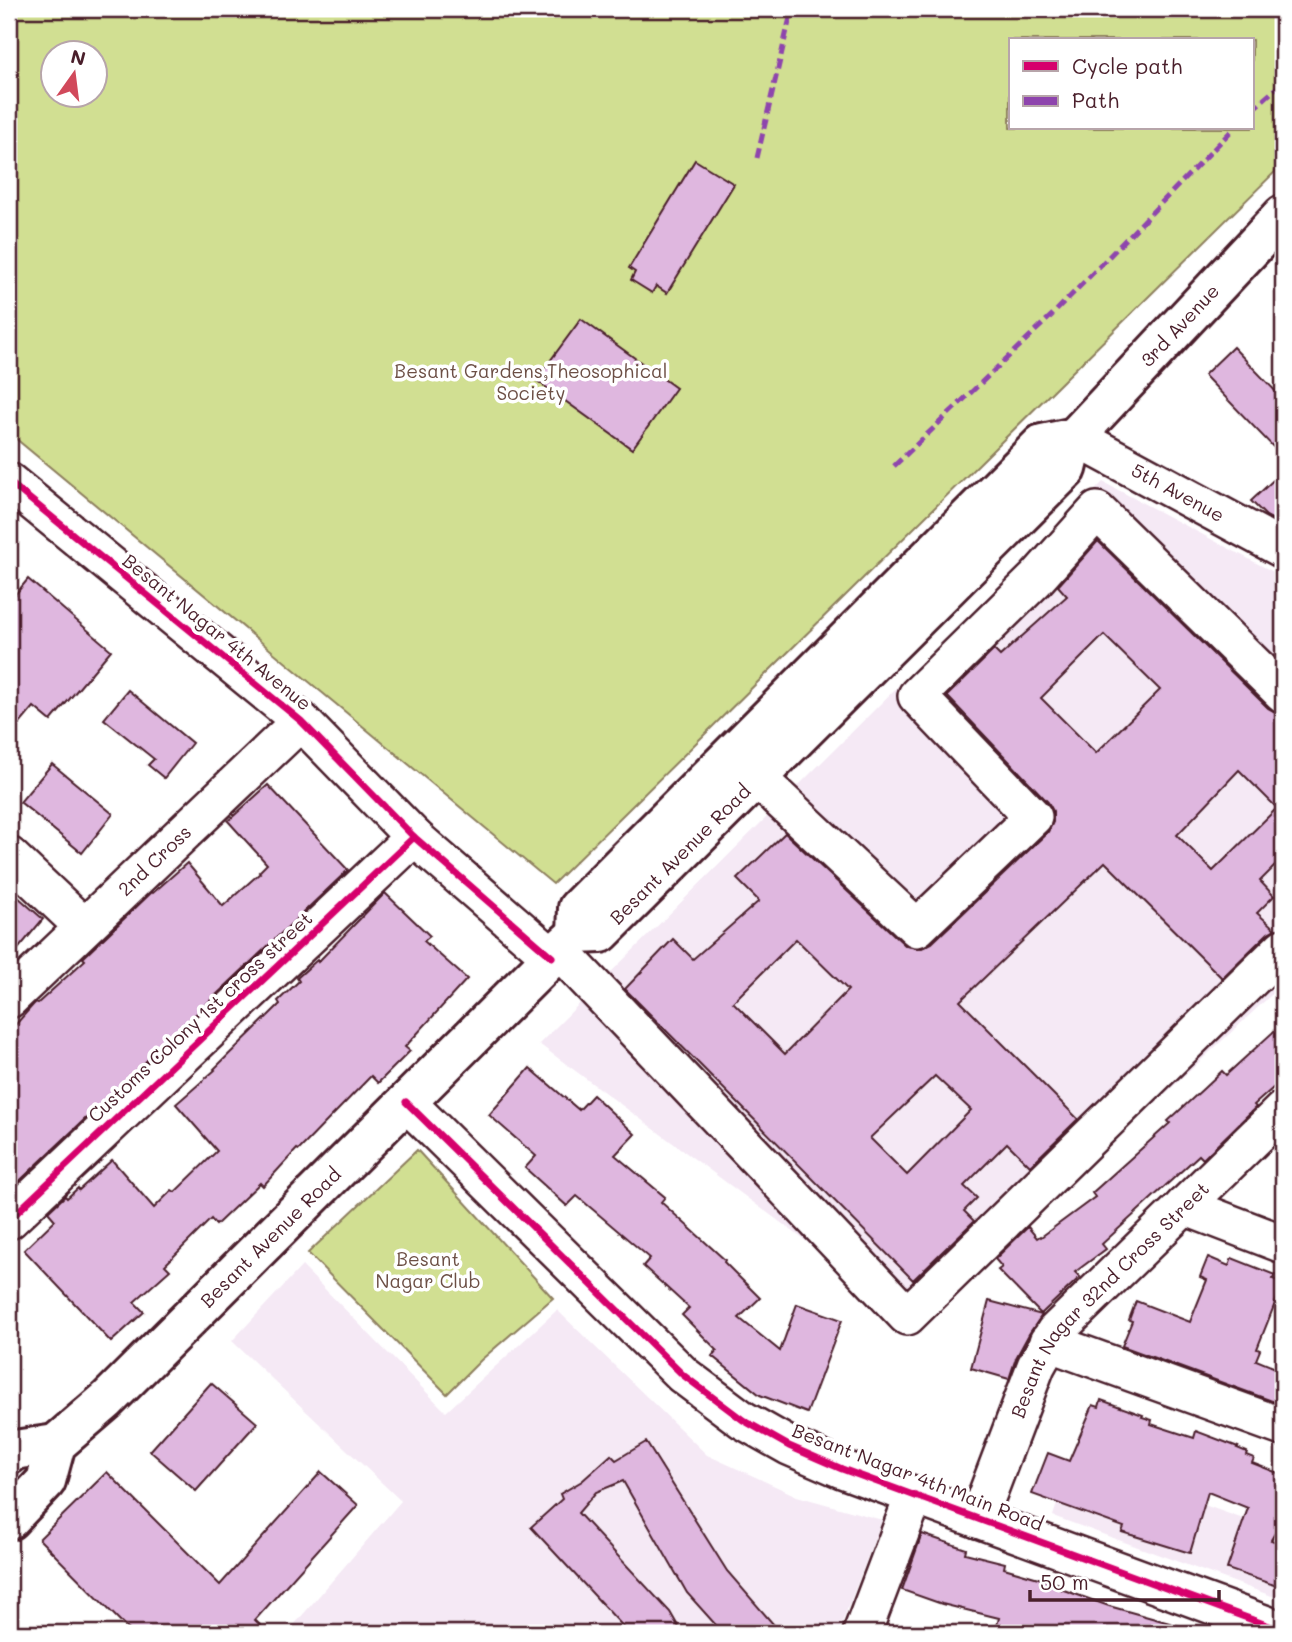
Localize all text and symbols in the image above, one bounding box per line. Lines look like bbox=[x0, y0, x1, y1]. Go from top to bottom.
north arrow bbox=[38, 38, 108, 108]
legend bbox=[1009, 38, 1254, 130]
text: N bbox=[68, 43, 88, 71]
text: Cycle path bbox=[1072, 52, 1182, 79]
text: Path bbox=[1072, 86, 1119, 113]
street label: 3rd Avenue bbox=[1134, 278, 1224, 372]
park label: Besant Gardens,Theosophical Society bbox=[394, 358, 668, 405]
street label: 5th Avenue bbox=[1127, 457, 1229, 527]
street label: Besant Nagar 4th Avenue bbox=[118, 548, 317, 716]
street label: Besant Avenue Road bbox=[604, 778, 756, 929]
street label: 2nd Cross bbox=[112, 819, 196, 901]
street label: Customs Colony 1st cross street bbox=[82, 906, 317, 1128]
street label: Besant Avenue Road bbox=[194, 1161, 346, 1312]
street label: Besant Nagar 32nd Cross Street bbox=[1004, 1176, 1214, 1421]
park label: Besant Nagar Club bbox=[375, 1246, 481, 1293]
street label: Besant Nagar 4th Main Road bbox=[789, 1417, 1047, 1536]
scale bar bbox=[1030, 1558, 1218, 1602]
text: 50 m bbox=[1040, 1568, 1089, 1595]

